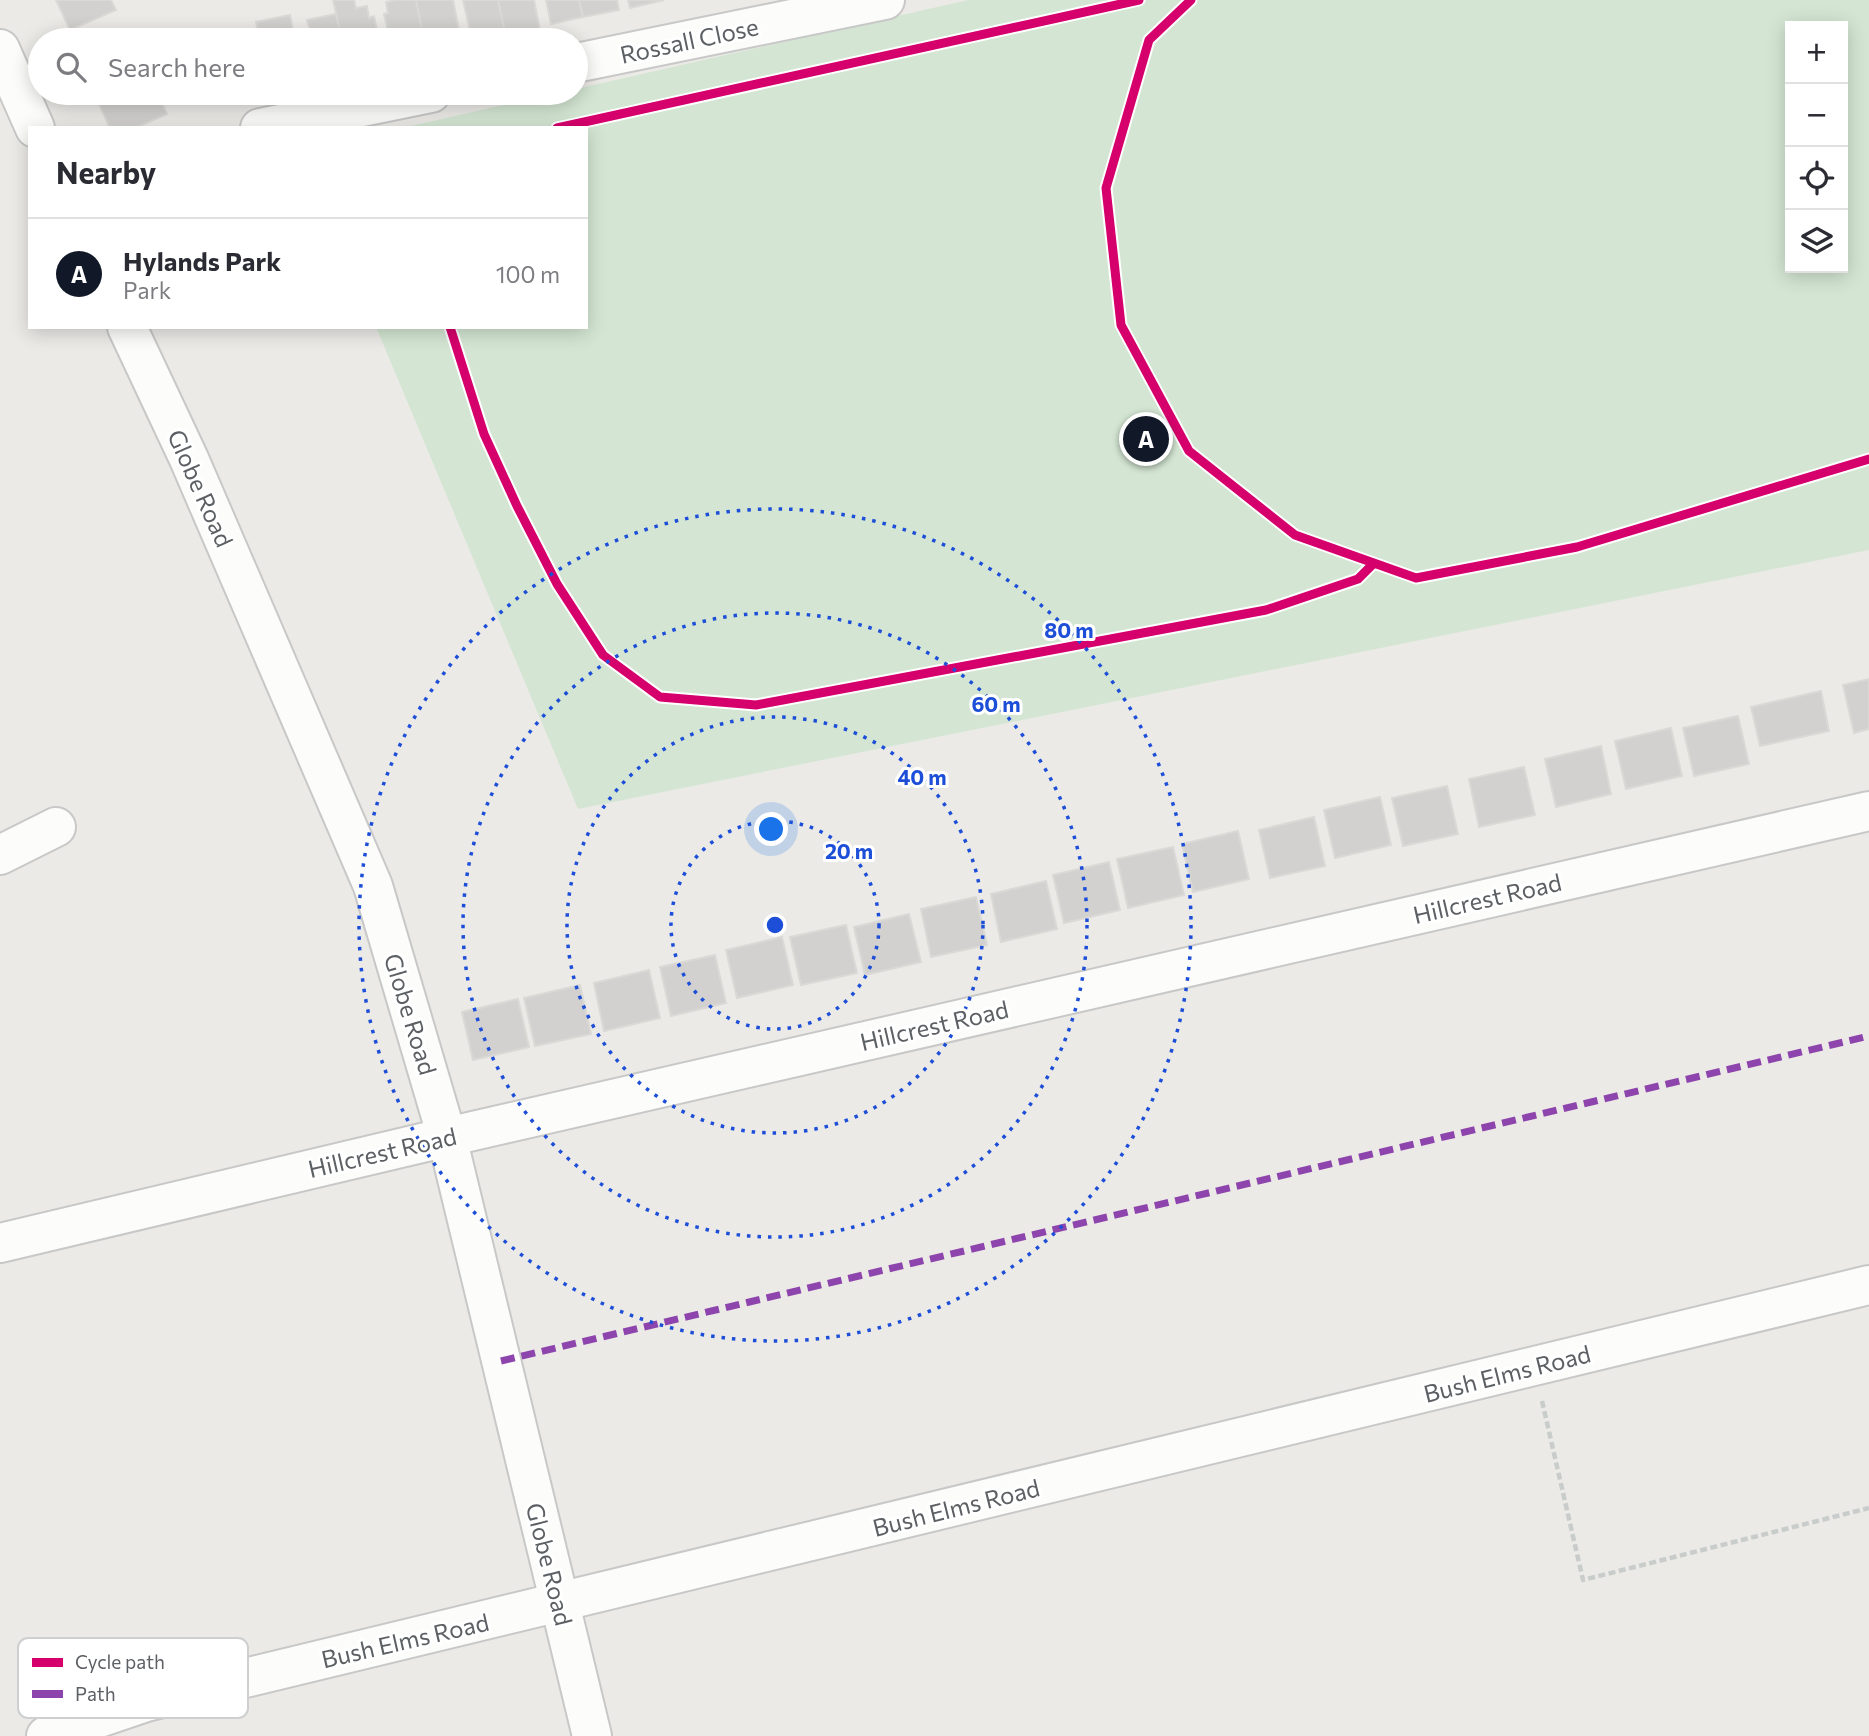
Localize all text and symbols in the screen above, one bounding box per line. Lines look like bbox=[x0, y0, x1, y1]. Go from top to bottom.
street label: Rossall Close bbox=[617, 11, 761, 69]
map controls bbox=[1785, 21, 1848, 273]
button: + bbox=[1785, 21, 1848, 84]
search box bbox=[28, 28, 588, 105]
icon: search bbox=[52, 48, 90, 86]
text: Search here bbox=[108, 51, 246, 82]
button: − bbox=[1785, 84, 1848, 147]
button: locate bbox=[1785, 147, 1848, 210]
text: Nearby bbox=[56, 153, 156, 190]
button: layers bbox=[1785, 210, 1848, 273]
text: Hylands Park bbox=[123, 245, 281, 276]
text: A bbox=[71, 260, 87, 288]
text: 100 m bbox=[496, 260, 560, 288]
text: Park bbox=[123, 276, 171, 304]
pin: A bbox=[1123, 413, 1169, 465]
street label: Globe Road bbox=[162, 425, 240, 551]
text: 80 m bbox=[1044, 617, 1094, 642]
text: 60 m bbox=[971, 691, 1021, 716]
text: 40 m bbox=[897, 764, 947, 789]
your location bbox=[754, 812, 788, 846]
text: 20 m bbox=[825, 838, 873, 863]
street label: Hillcrest Road bbox=[1410, 867, 1564, 929]
centre of rings bbox=[763, 913, 787, 937]
street label: Globe Road bbox=[379, 950, 443, 1078]
street label: Hillcrest Road bbox=[857, 994, 1011, 1056]
street label: Hillcrest Road bbox=[305, 1121, 459, 1183]
street label: Bush Elms Road bbox=[1421, 1338, 1593, 1408]
street label: Bush Elms Road bbox=[870, 1472, 1042, 1542]
street label: Globe Road bbox=[521, 1500, 579, 1628]
street label: Bush Elms Road bbox=[318, 1607, 492, 1673]
legend bbox=[18, 1638, 248, 1718]
text: Cycle path bbox=[75, 1650, 165, 1673]
text: Path bbox=[75, 1682, 116, 1705]

